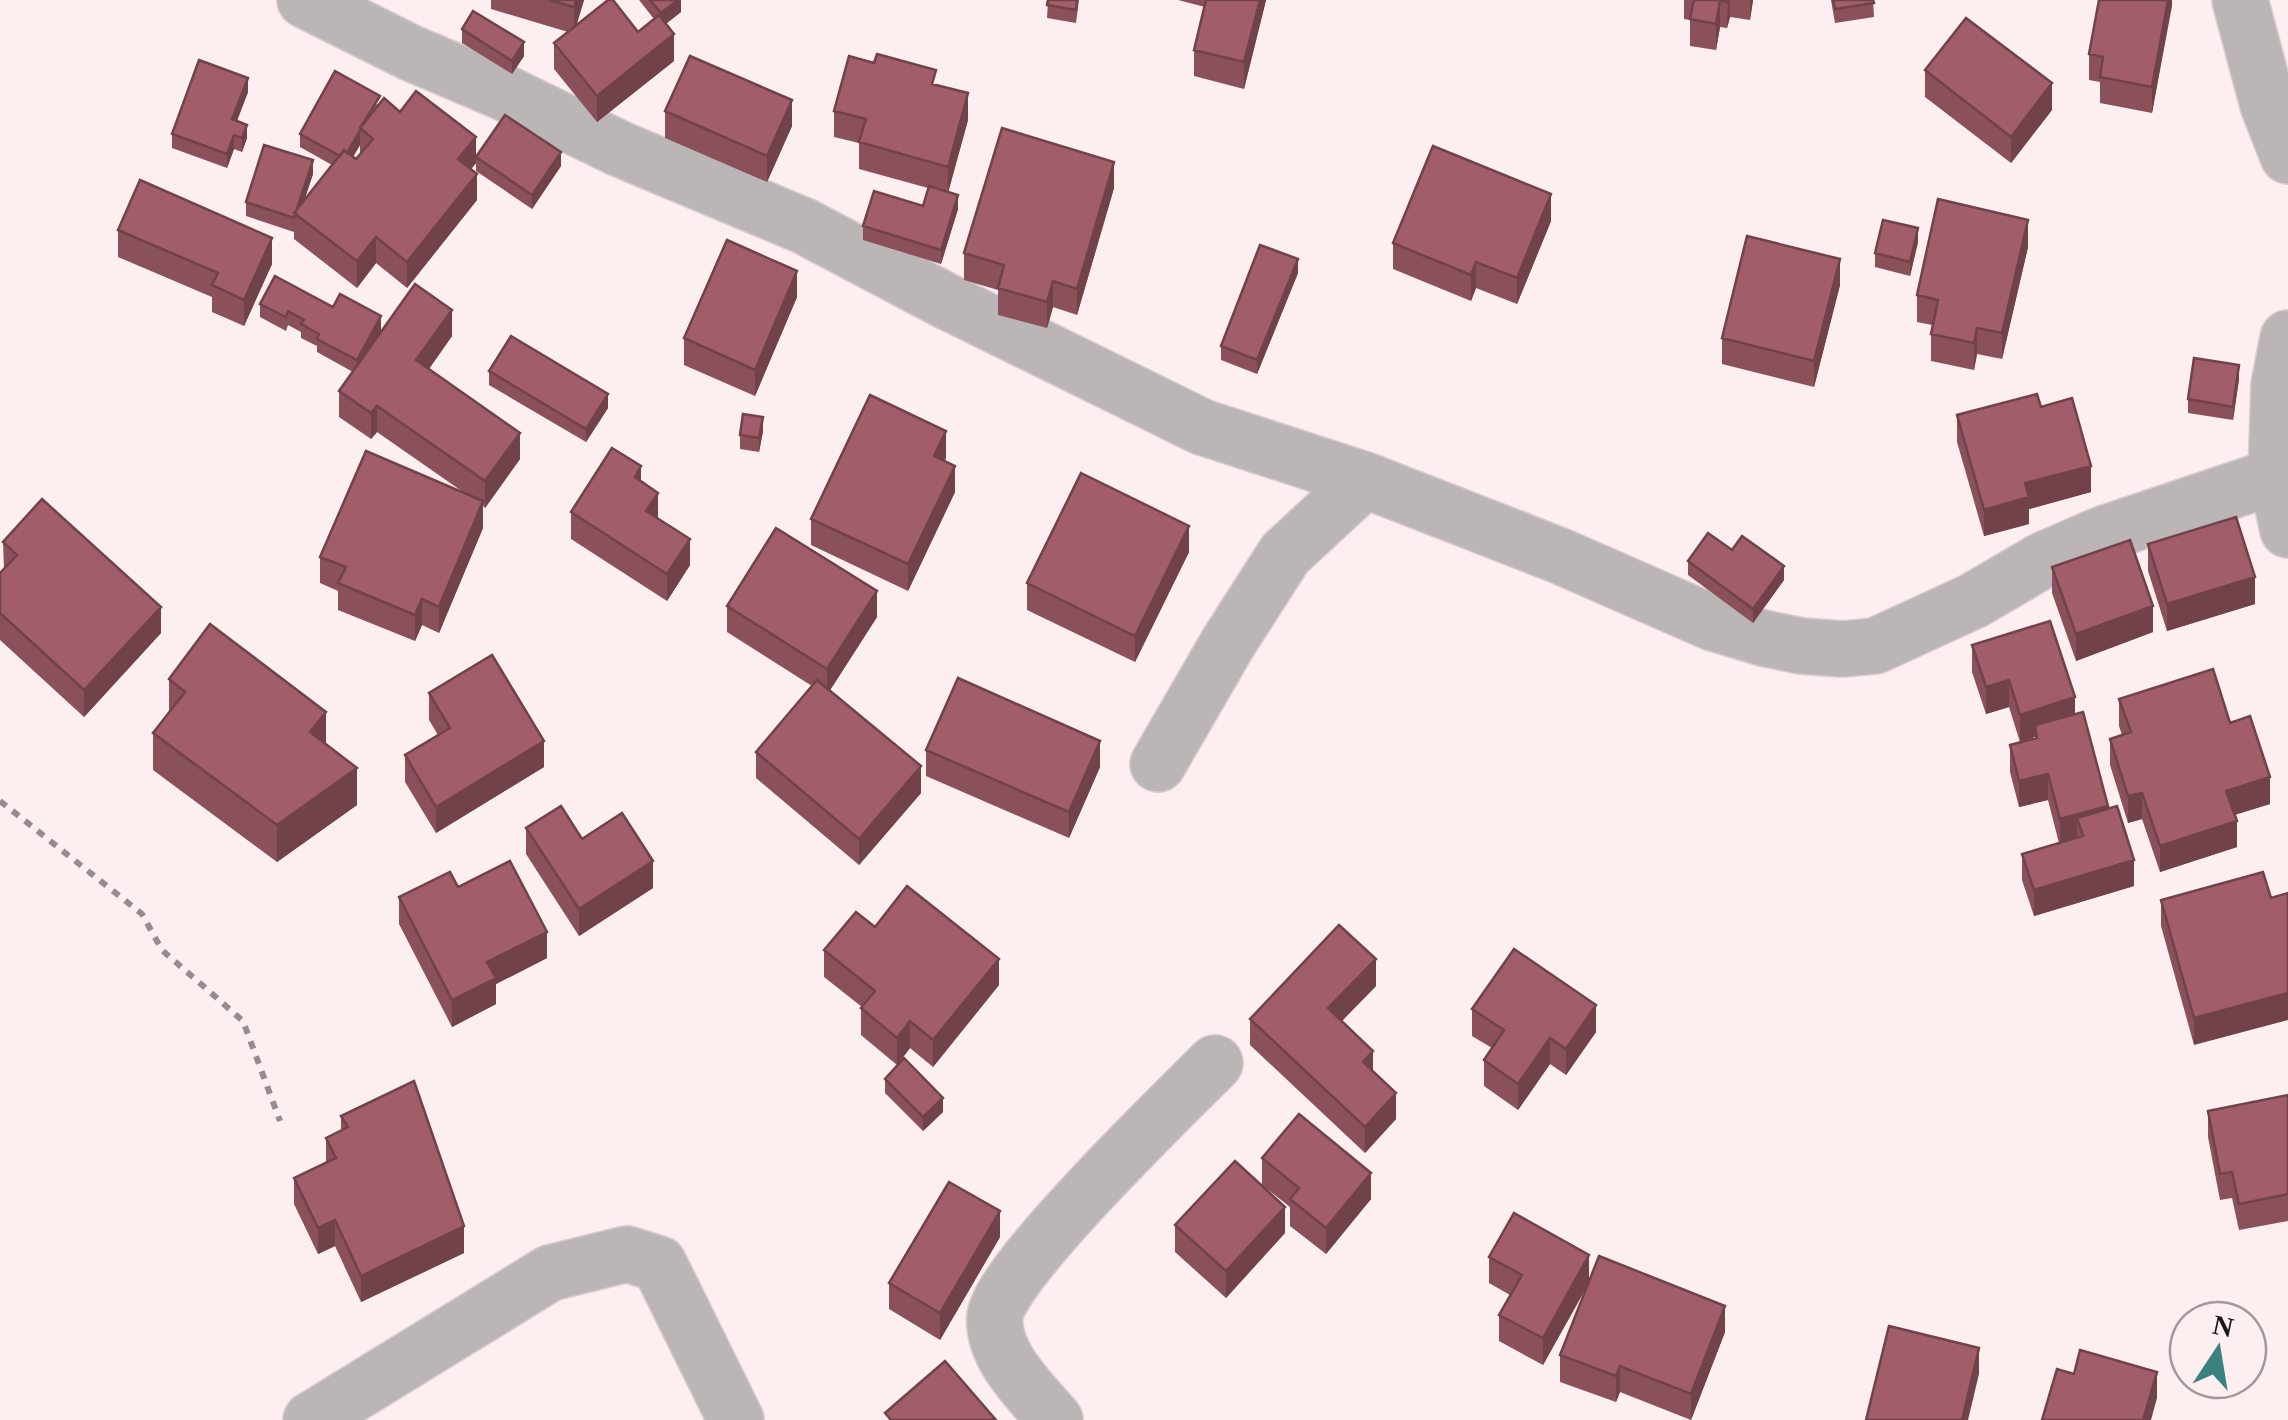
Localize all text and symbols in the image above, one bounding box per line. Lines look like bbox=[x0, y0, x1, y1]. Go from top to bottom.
north arrow bbox=[2168, 1300, 2268, 1400]
text: N bbox=[2210, 1309, 2236, 1343]

